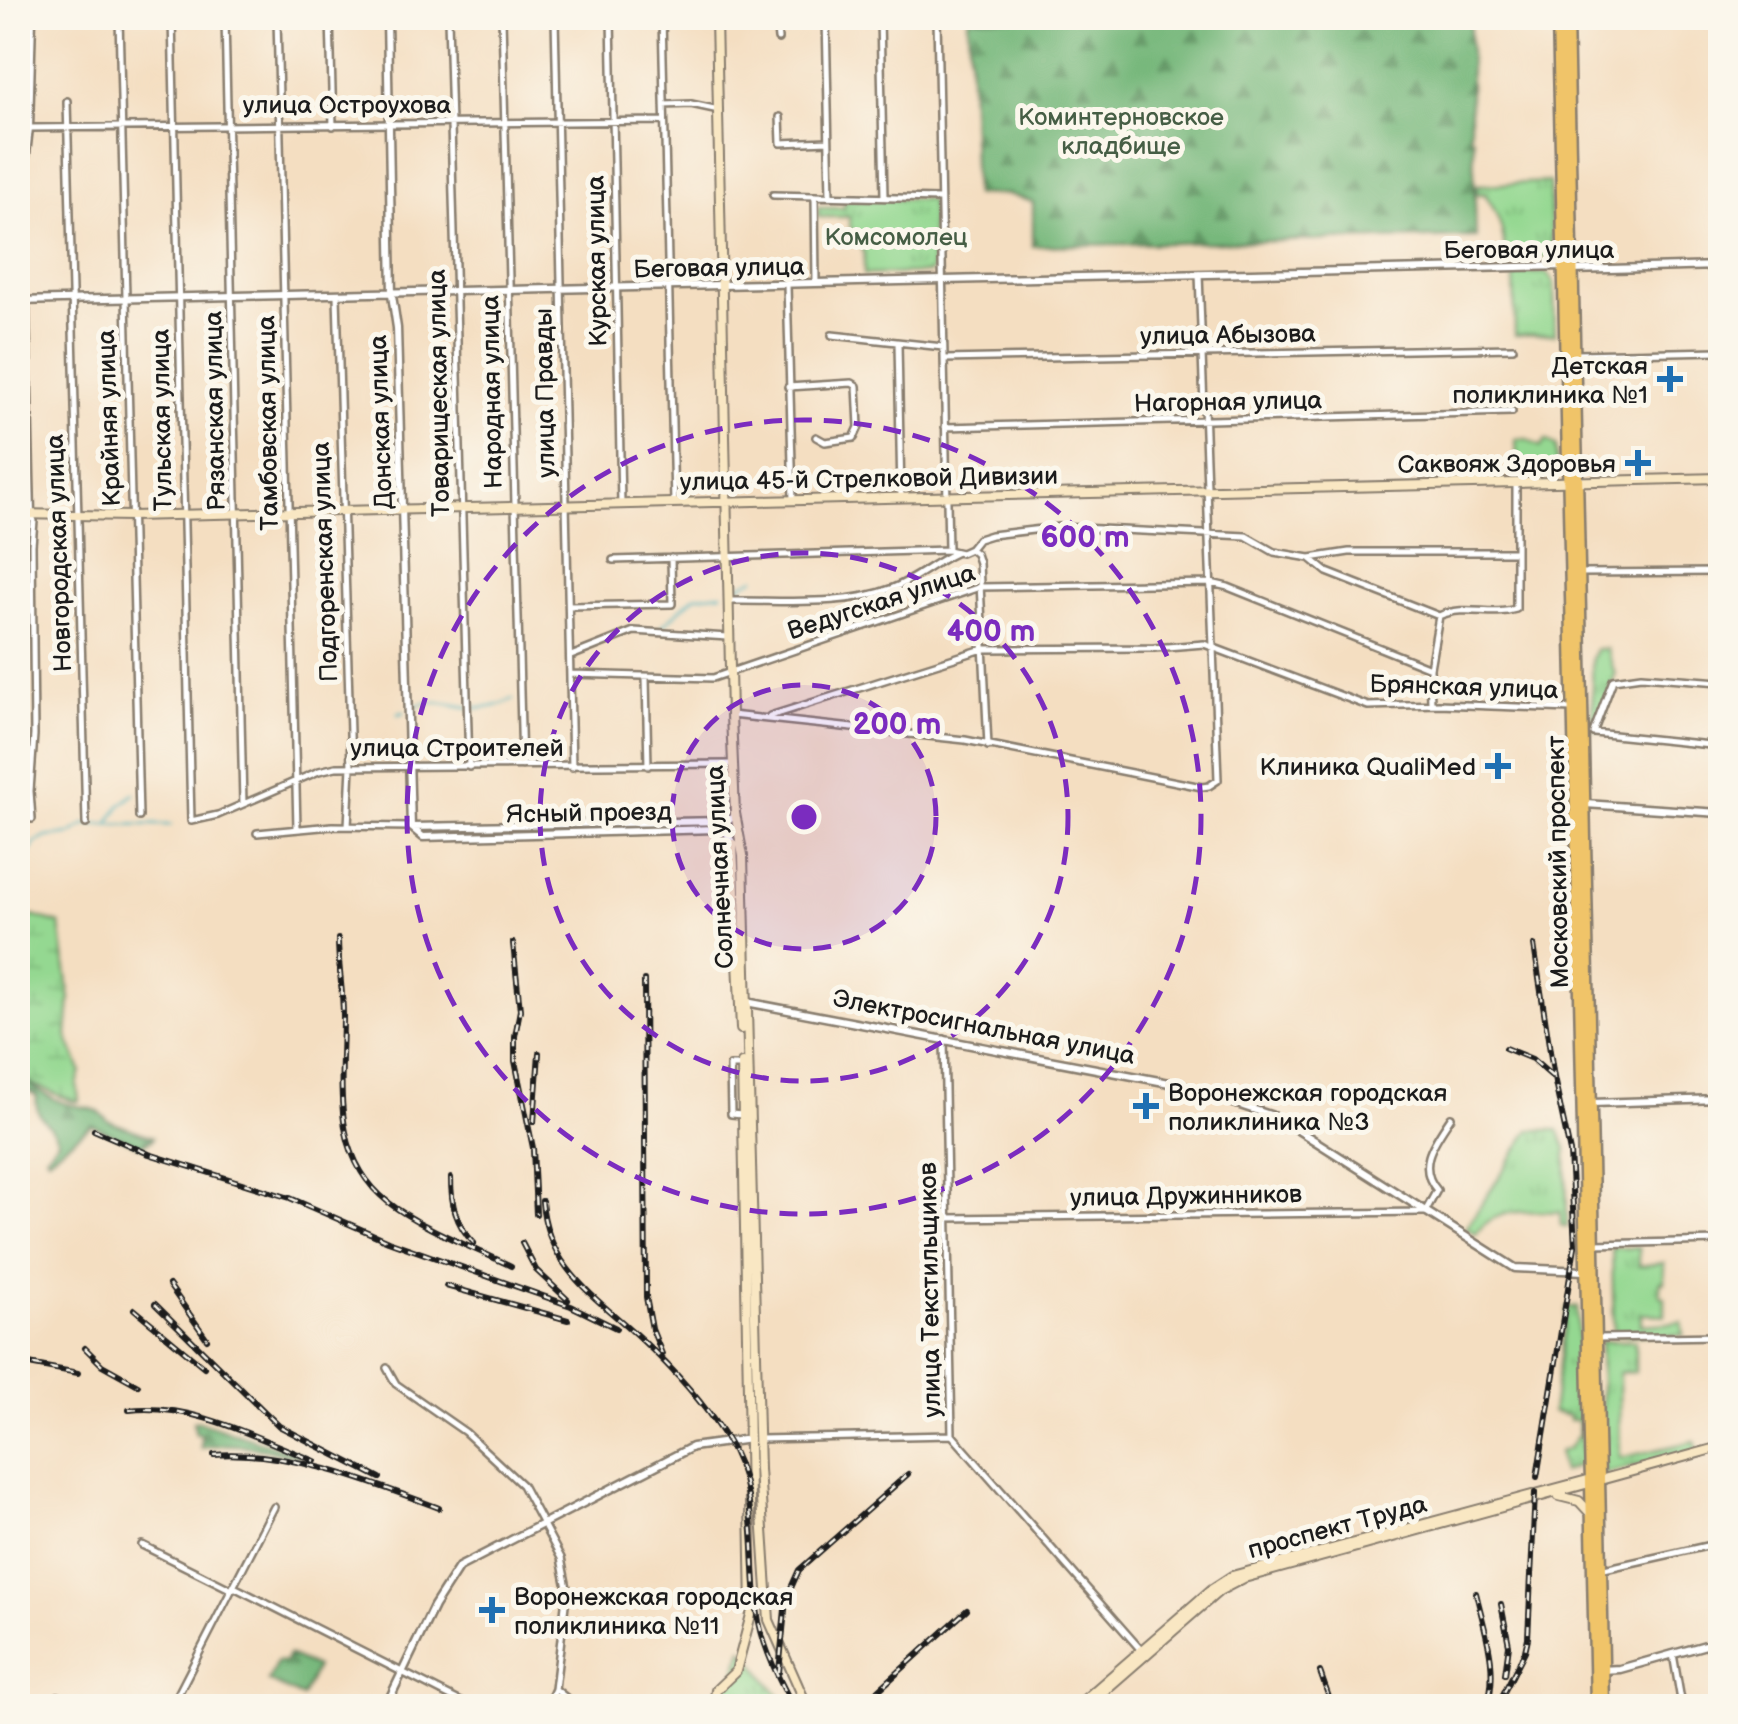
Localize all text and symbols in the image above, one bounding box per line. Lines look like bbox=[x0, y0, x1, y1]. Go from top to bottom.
street label: улица Остроухова bbox=[243, 90, 451, 121]
park label: Коминтерновское кладбище bbox=[1018, 102, 1224, 162]
street label: Курская улица bbox=[581, 175, 614, 347]
park label: Комсомолец bbox=[824, 222, 968, 253]
street label: Беговая улица bbox=[1443, 235, 1615, 266]
street label: Беговая улица bbox=[633, 252, 805, 285]
street label: Товарищеская улица bbox=[422, 269, 457, 517]
street label: Народная улица bbox=[475, 295, 510, 489]
street label: улица Правды bbox=[529, 308, 562, 478]
street label: Рязанская улица bbox=[198, 310, 233, 511]
street label: Тамбовская улица bbox=[251, 315, 286, 531]
street label: улица Абызова bbox=[1140, 318, 1316, 353]
street label: Тульская улица bbox=[145, 328, 180, 511]
street label: Крайняя улица bbox=[91, 329, 128, 507]
street label: Донская улица bbox=[363, 334, 400, 510]
place label: Детская поликлиника №1 bbox=[1452, 351, 1648, 411]
marker: Детская поликлиника №1 bbox=[1657, 366, 1683, 392]
street label: Нагорная улица bbox=[1134, 385, 1323, 420]
street label: Новгородская улица bbox=[40, 433, 79, 673]
street label: Подгоренская улица bbox=[306, 441, 345, 683]
place label: Саквояж Здоровья bbox=[1397, 449, 1616, 480]
marker: Саквояж Здоровья bbox=[1625, 450, 1651, 476]
street label: улица 45-й Стрелковой Дивизии bbox=[680, 461, 1058, 498]
text: 600 m bbox=[1040, 520, 1130, 556]
street label: Ведугская улица bbox=[784, 557, 979, 647]
text: 400 m bbox=[947, 614, 1035, 650]
street label: Брянская улица bbox=[1369, 669, 1559, 706]
text: 200 m bbox=[853, 707, 941, 743]
street label: улица Строителей bbox=[350, 733, 564, 764]
street label: Московский проспект bbox=[1541, 735, 1576, 989]
place label: Клиника QualiMed bbox=[1260, 752, 1476, 783]
marker: Клиника QualiMed bbox=[1485, 753, 1511, 779]
street label: Солнечная улица bbox=[700, 764, 741, 969]
street label: Ясный проезд bbox=[506, 797, 672, 830]
centre of rings bbox=[786, 799, 822, 835]
street label: Электросигнальная улица bbox=[830, 983, 1138, 1072]
place label: Воронежская городская поликлиника №3 bbox=[1168, 1078, 1447, 1138]
marker: Воронежская городская поликлиника №3 bbox=[1133, 1093, 1159, 1119]
street label: улица Текстильщиков bbox=[913, 1162, 948, 1418]
street label: улица Дружинников bbox=[1070, 1179, 1302, 1214]
street label: проспект Труда bbox=[1244, 1489, 1431, 1566]
place label: Воронежская городская поликлиника №11 bbox=[514, 1582, 793, 1642]
marker: Воронежская городская поликлиника №11 bbox=[479, 1597, 505, 1623]

